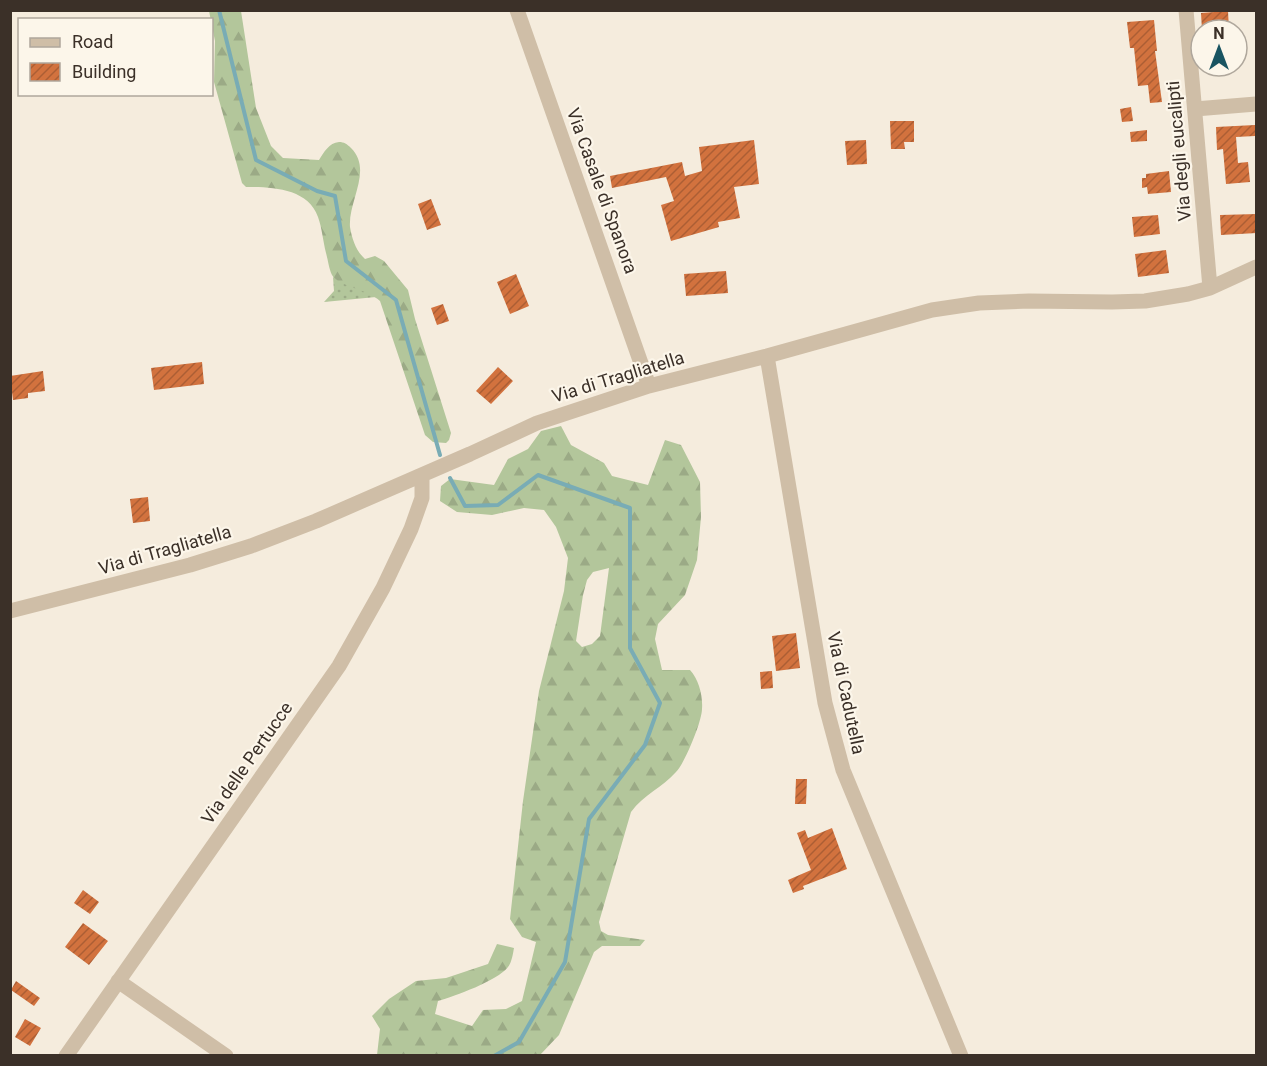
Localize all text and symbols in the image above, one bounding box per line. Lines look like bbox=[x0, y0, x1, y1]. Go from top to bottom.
legend bbox=[18, 18, 213, 96]
north arrow bbox=[1189, 18, 1249, 78]
text: N bbox=[1213, 24, 1225, 43]
text: Road bbox=[72, 31, 113, 52]
text: Building bbox=[72, 61, 136, 82]
street label: Via degli eucalipti bbox=[1162, 80, 1195, 222]
street label: Via Casale di Spanora bbox=[563, 105, 642, 276]
street label: Via di Tragliatella bbox=[549, 346, 686, 407]
street label: Via di Tragliatella bbox=[96, 521, 234, 578]
street label: Via di Cadutella bbox=[823, 630, 870, 756]
street label: Via delle Pertucce bbox=[197, 698, 297, 828]

